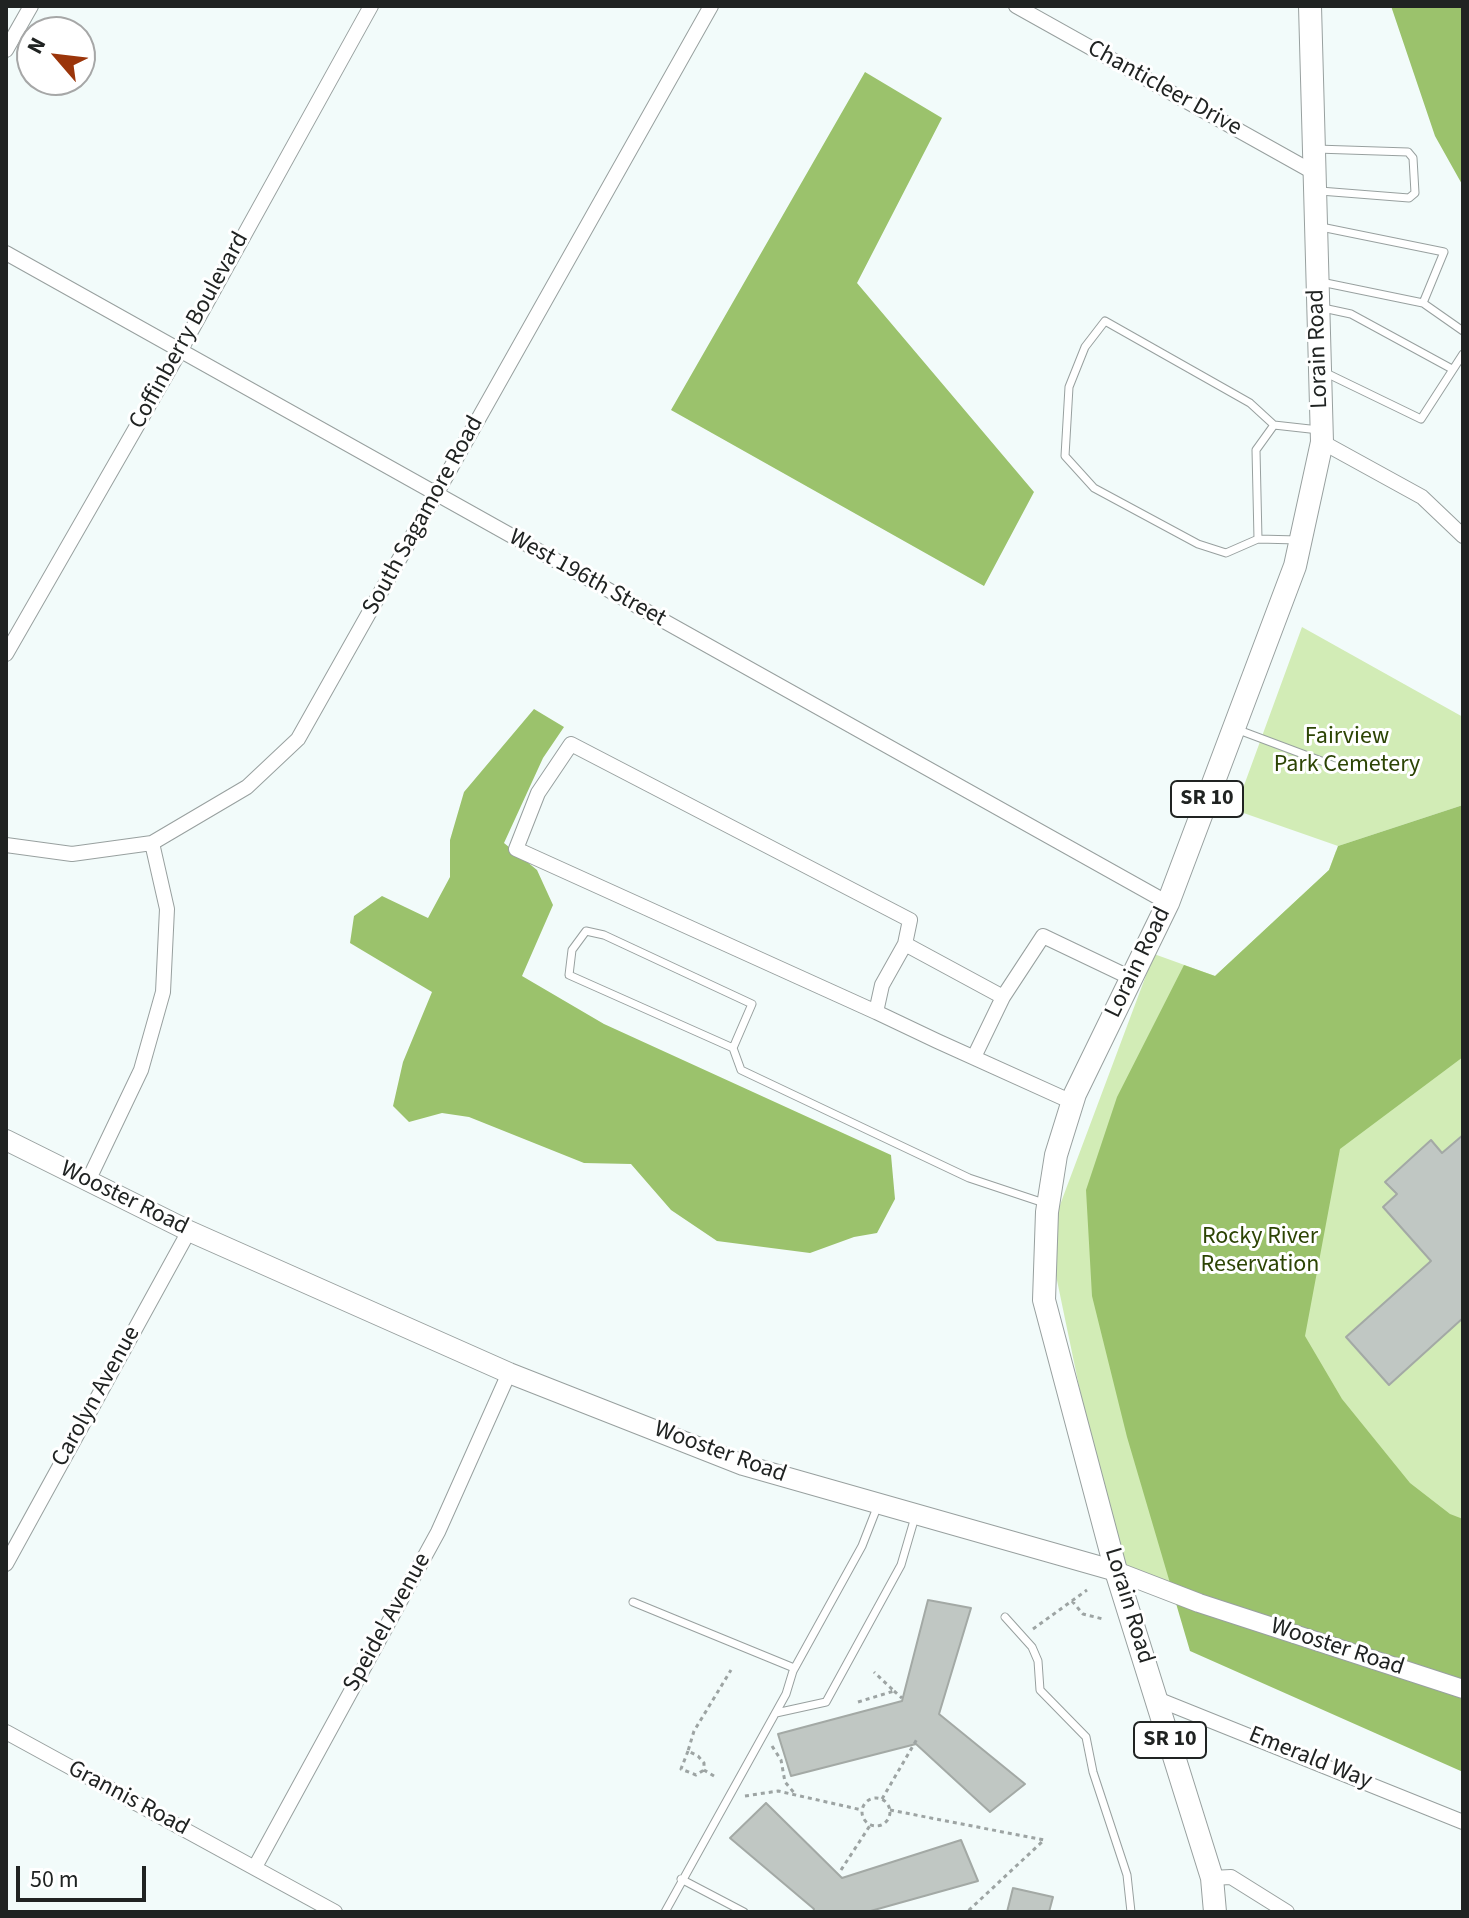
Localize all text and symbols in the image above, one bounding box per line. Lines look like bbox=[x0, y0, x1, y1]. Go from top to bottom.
north arrow bbox=[16, 16, 96, 96]
text: N bbox=[19, 32, 54, 60]
street label: Chanticleer Drive bbox=[1082, 35, 1246, 143]
street label: Coffinberry Boulevard bbox=[124, 228, 256, 434]
street label: Lorain Road bbox=[1303, 289, 1335, 409]
street label: South Sagamore Road bbox=[357, 412, 491, 620]
street label: West 196th Street bbox=[503, 524, 671, 634]
park label: Fairview Park Cemetery bbox=[1274, 724, 1420, 780]
road number: SR 10 bbox=[1171, 781, 1243, 817]
street label: Lorain Road bbox=[1100, 903, 1178, 1023]
street label: Wooster Road bbox=[55, 1156, 193, 1242]
park label: Rocky River Reservation bbox=[1201, 1224, 1319, 1280]
street label: Carolyn Avenue bbox=[47, 1322, 147, 1472]
street label: Wooster Road bbox=[650, 1416, 790, 1490]
street label: Lorain Road bbox=[1097, 1545, 1159, 1667]
street label: Speidel Avenue bbox=[338, 1549, 438, 1697]
street label: Wooster Road bbox=[1267, 1613, 1407, 1683]
street label: Emerald Way bbox=[1244, 1721, 1376, 1797]
road number: SR 10 bbox=[1134, 1722, 1206, 1758]
street label: Grannis Road bbox=[62, 1755, 194, 1843]
scale bar bbox=[20, 1850, 150, 1900]
text: 50 m bbox=[30, 1862, 79, 1897]

